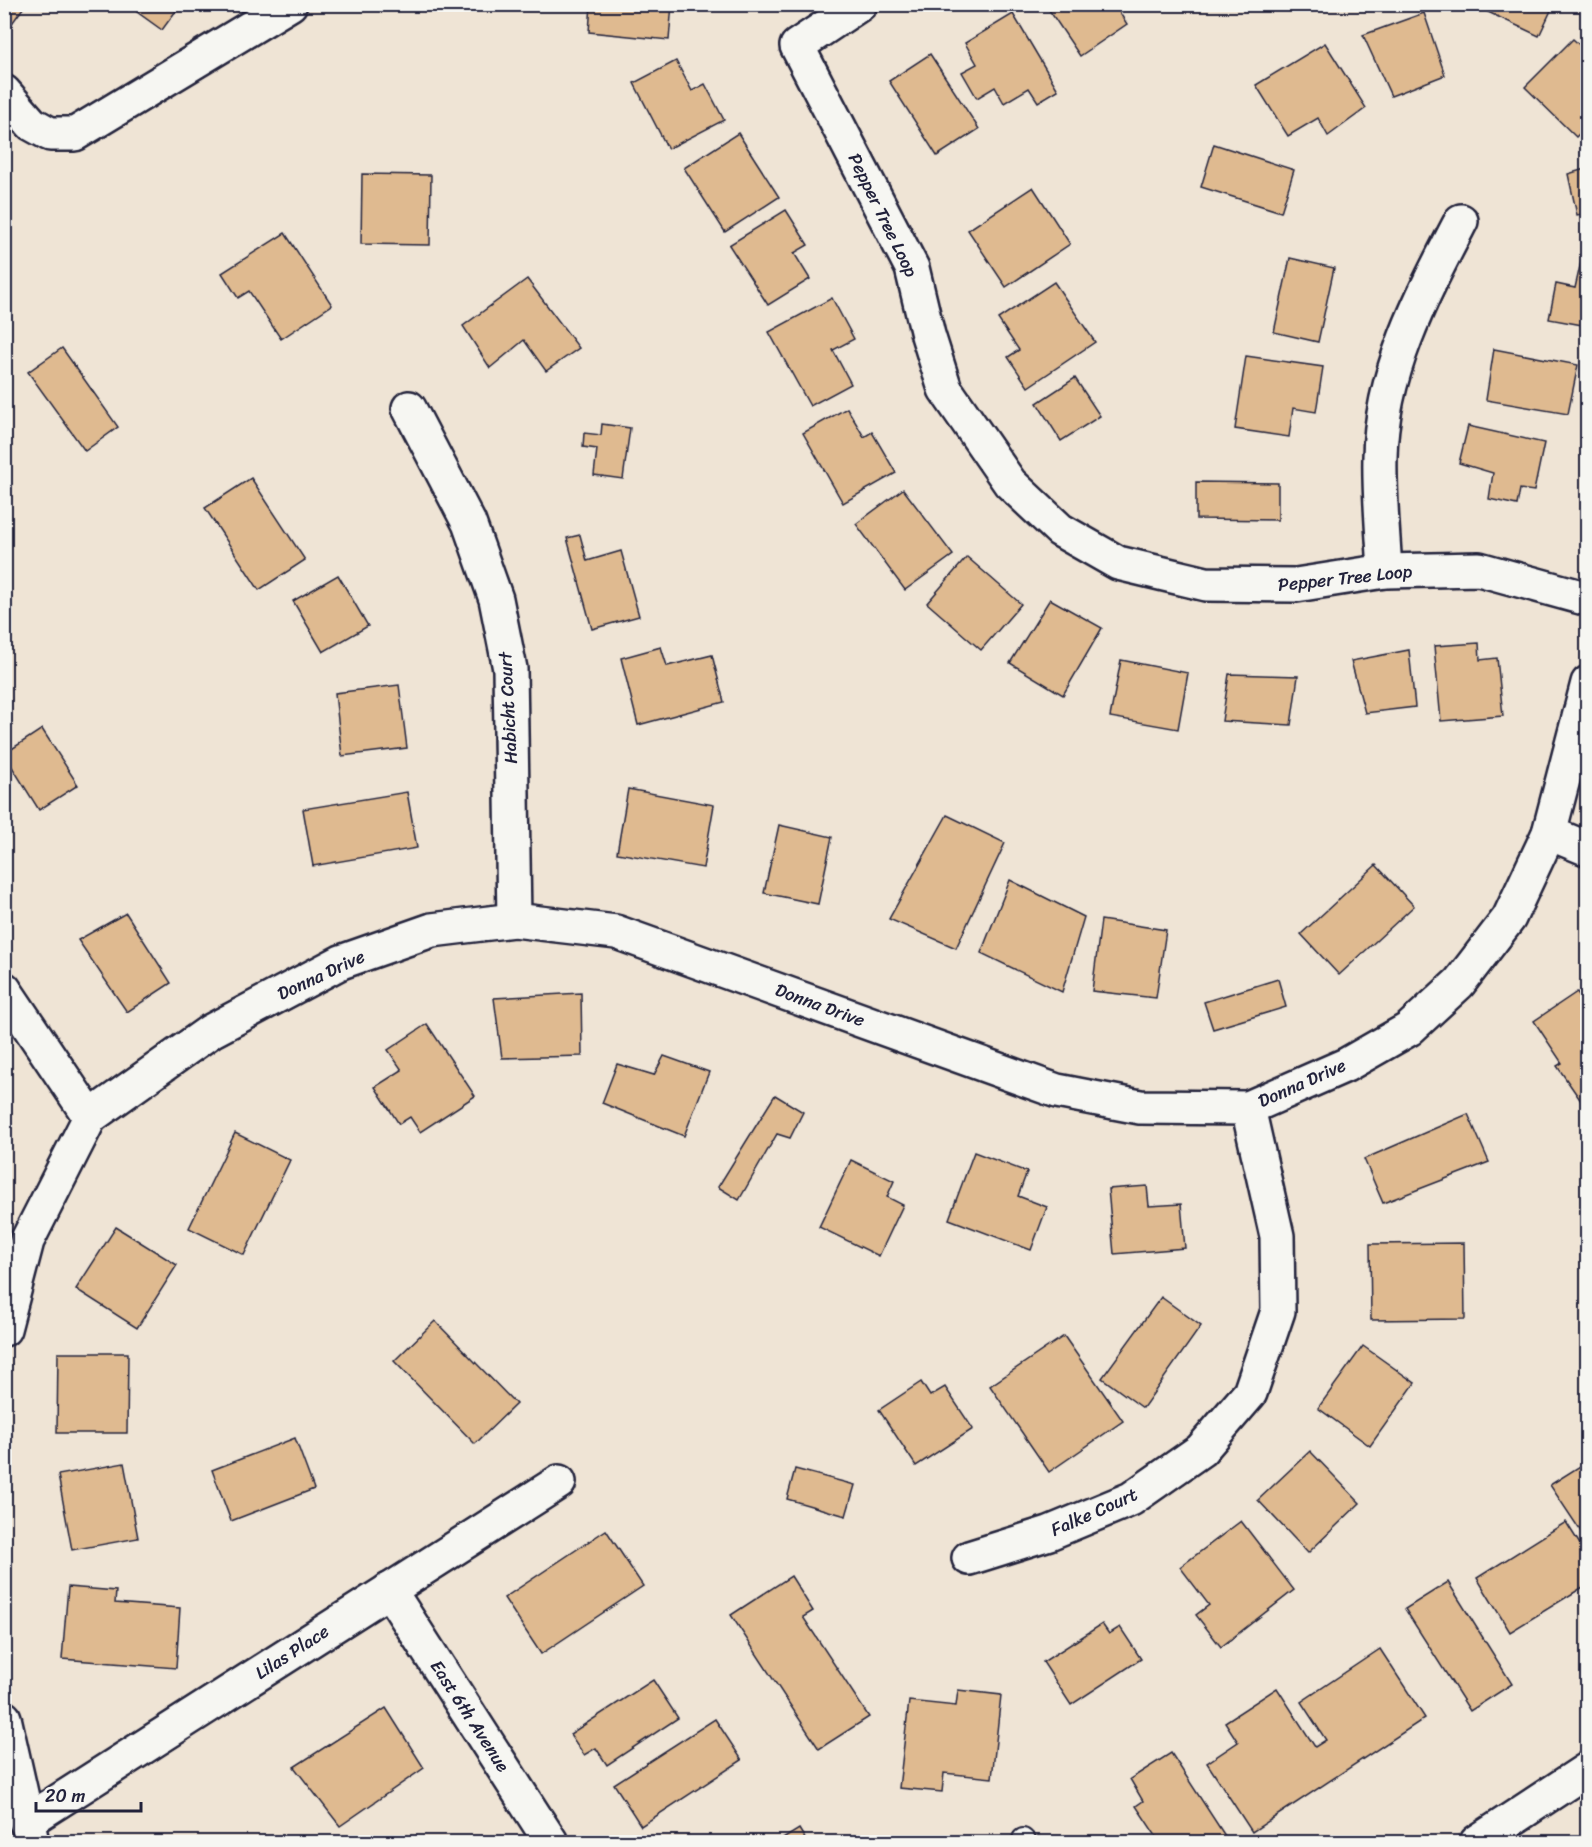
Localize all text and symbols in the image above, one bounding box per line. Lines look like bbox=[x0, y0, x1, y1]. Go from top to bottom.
street label: Pepper Tree Loop bbox=[839, 147, 927, 283]
street label: Pepper Tree Loop bbox=[1276, 555, 1414, 601]
street label: Habicht Court bbox=[489, 650, 527, 765]
street label: Donna Drive bbox=[272, 941, 370, 1009]
street label: Donna Drive bbox=[770, 974, 870, 1036]
street label: Donna Drive bbox=[1253, 1049, 1351, 1117]
street label: Falke Court bbox=[1045, 1479, 1143, 1545]
street label: Lilas Place bbox=[248, 1616, 336, 1688]
street label: East 6th Avenue bbox=[421, 1653, 519, 1779]
scale bar bbox=[36, 1775, 141, 1813]
text: 20 m bbox=[45, 1780, 85, 1812]

